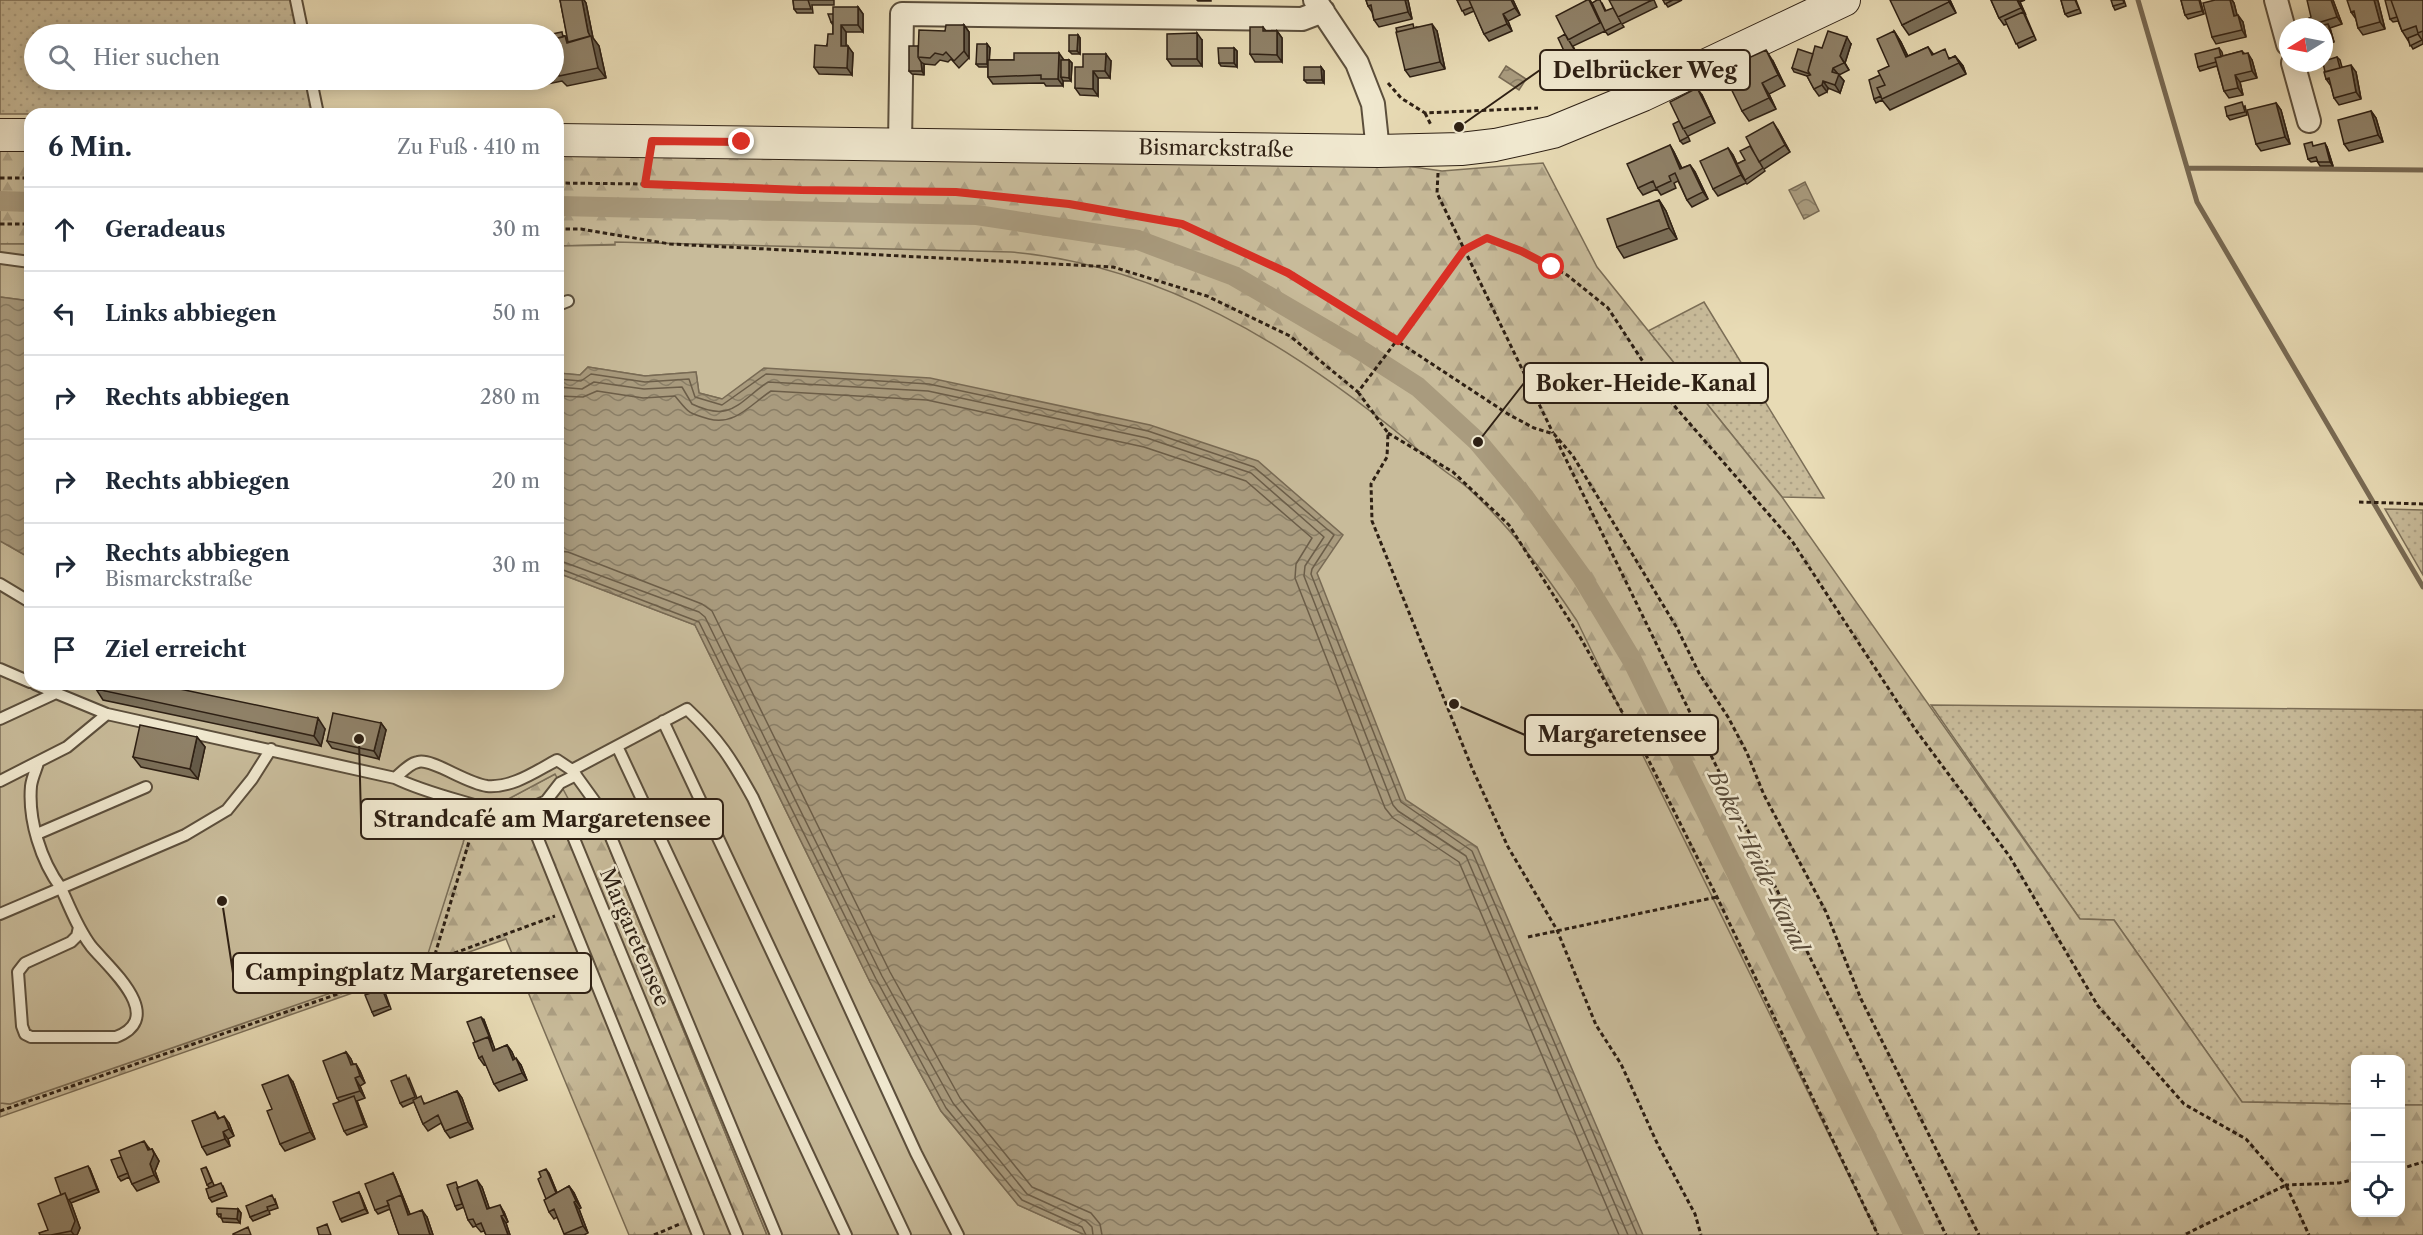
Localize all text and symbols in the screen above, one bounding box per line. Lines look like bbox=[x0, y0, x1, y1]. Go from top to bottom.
north arrow bbox=[2279, 18, 2333, 72]
search box bbox=[24, 24, 564, 90]
icon: search bbox=[45, 41, 78, 74]
text: Hier suchen bbox=[93, 44, 220, 71]
callout: Delbrücker Weg bbox=[1540, 50, 1750, 90]
text: Delbrücker Weg bbox=[1553, 57, 1738, 84]
route end bbox=[728, 128, 754, 154]
text: 6 Min. bbox=[48, 131, 132, 163]
street label: Bismarckstraße bbox=[1138, 134, 1294, 162]
text: Zu Fuß · 410 m bbox=[397, 135, 540, 159]
icon: ahead bbox=[48, 213, 81, 246]
text: Geradeaus bbox=[105, 216, 225, 243]
text: 30 m bbox=[492, 217, 540, 241]
route start bbox=[1538, 253, 1564, 279]
icon: left bbox=[48, 297, 81, 330]
text: Links abbiegen bbox=[105, 300, 277, 327]
text: 50 m bbox=[493, 301, 540, 325]
callout: Boker-Heide-Kanal bbox=[1524, 363, 1768, 403]
text: Boker-Heide-Kanal bbox=[1536, 370, 1757, 397]
icon: right bbox=[48, 381, 81, 414]
text: Rechts abbiegen bbox=[105, 384, 290, 411]
text: 280 m bbox=[480, 385, 540, 409]
icon: right bbox=[48, 465, 81, 498]
text: Rechts abbiegen bbox=[105, 468, 290, 495]
text: 20 m bbox=[492, 469, 540, 493]
text: Rechts abbiegen bbox=[105, 540, 290, 567]
icon: right bbox=[48, 549, 81, 582]
text: 30 m bbox=[492, 553, 540, 577]
text: Bismarckstraße bbox=[105, 567, 253, 591]
icon: arrive bbox=[48, 633, 81, 666]
text: Ziel erreicht bbox=[105, 636, 246, 663]
callout: Margaretensee bbox=[1525, 715, 1718, 755]
text: Margaretensee bbox=[1537, 721, 1707, 748]
water label: Boker-Heide-Kanal bbox=[1701, 764, 1815, 959]
callout: Strandcafé am Margaretensee bbox=[361, 799, 723, 839]
text: Strandcafé am Margaretensee bbox=[373, 806, 711, 833]
street label: Margaretensee bbox=[595, 864, 675, 1010]
callout: Campingplatz Margaretensee bbox=[233, 953, 591, 993]
text: Campingplatz Margaretensee bbox=[245, 959, 579, 986]
map controls bbox=[2351, 1055, 2405, 1217]
button: + bbox=[2351, 1055, 2405, 1109]
button: − bbox=[2351, 1109, 2405, 1163]
button: locate bbox=[2351, 1163, 2405, 1217]

